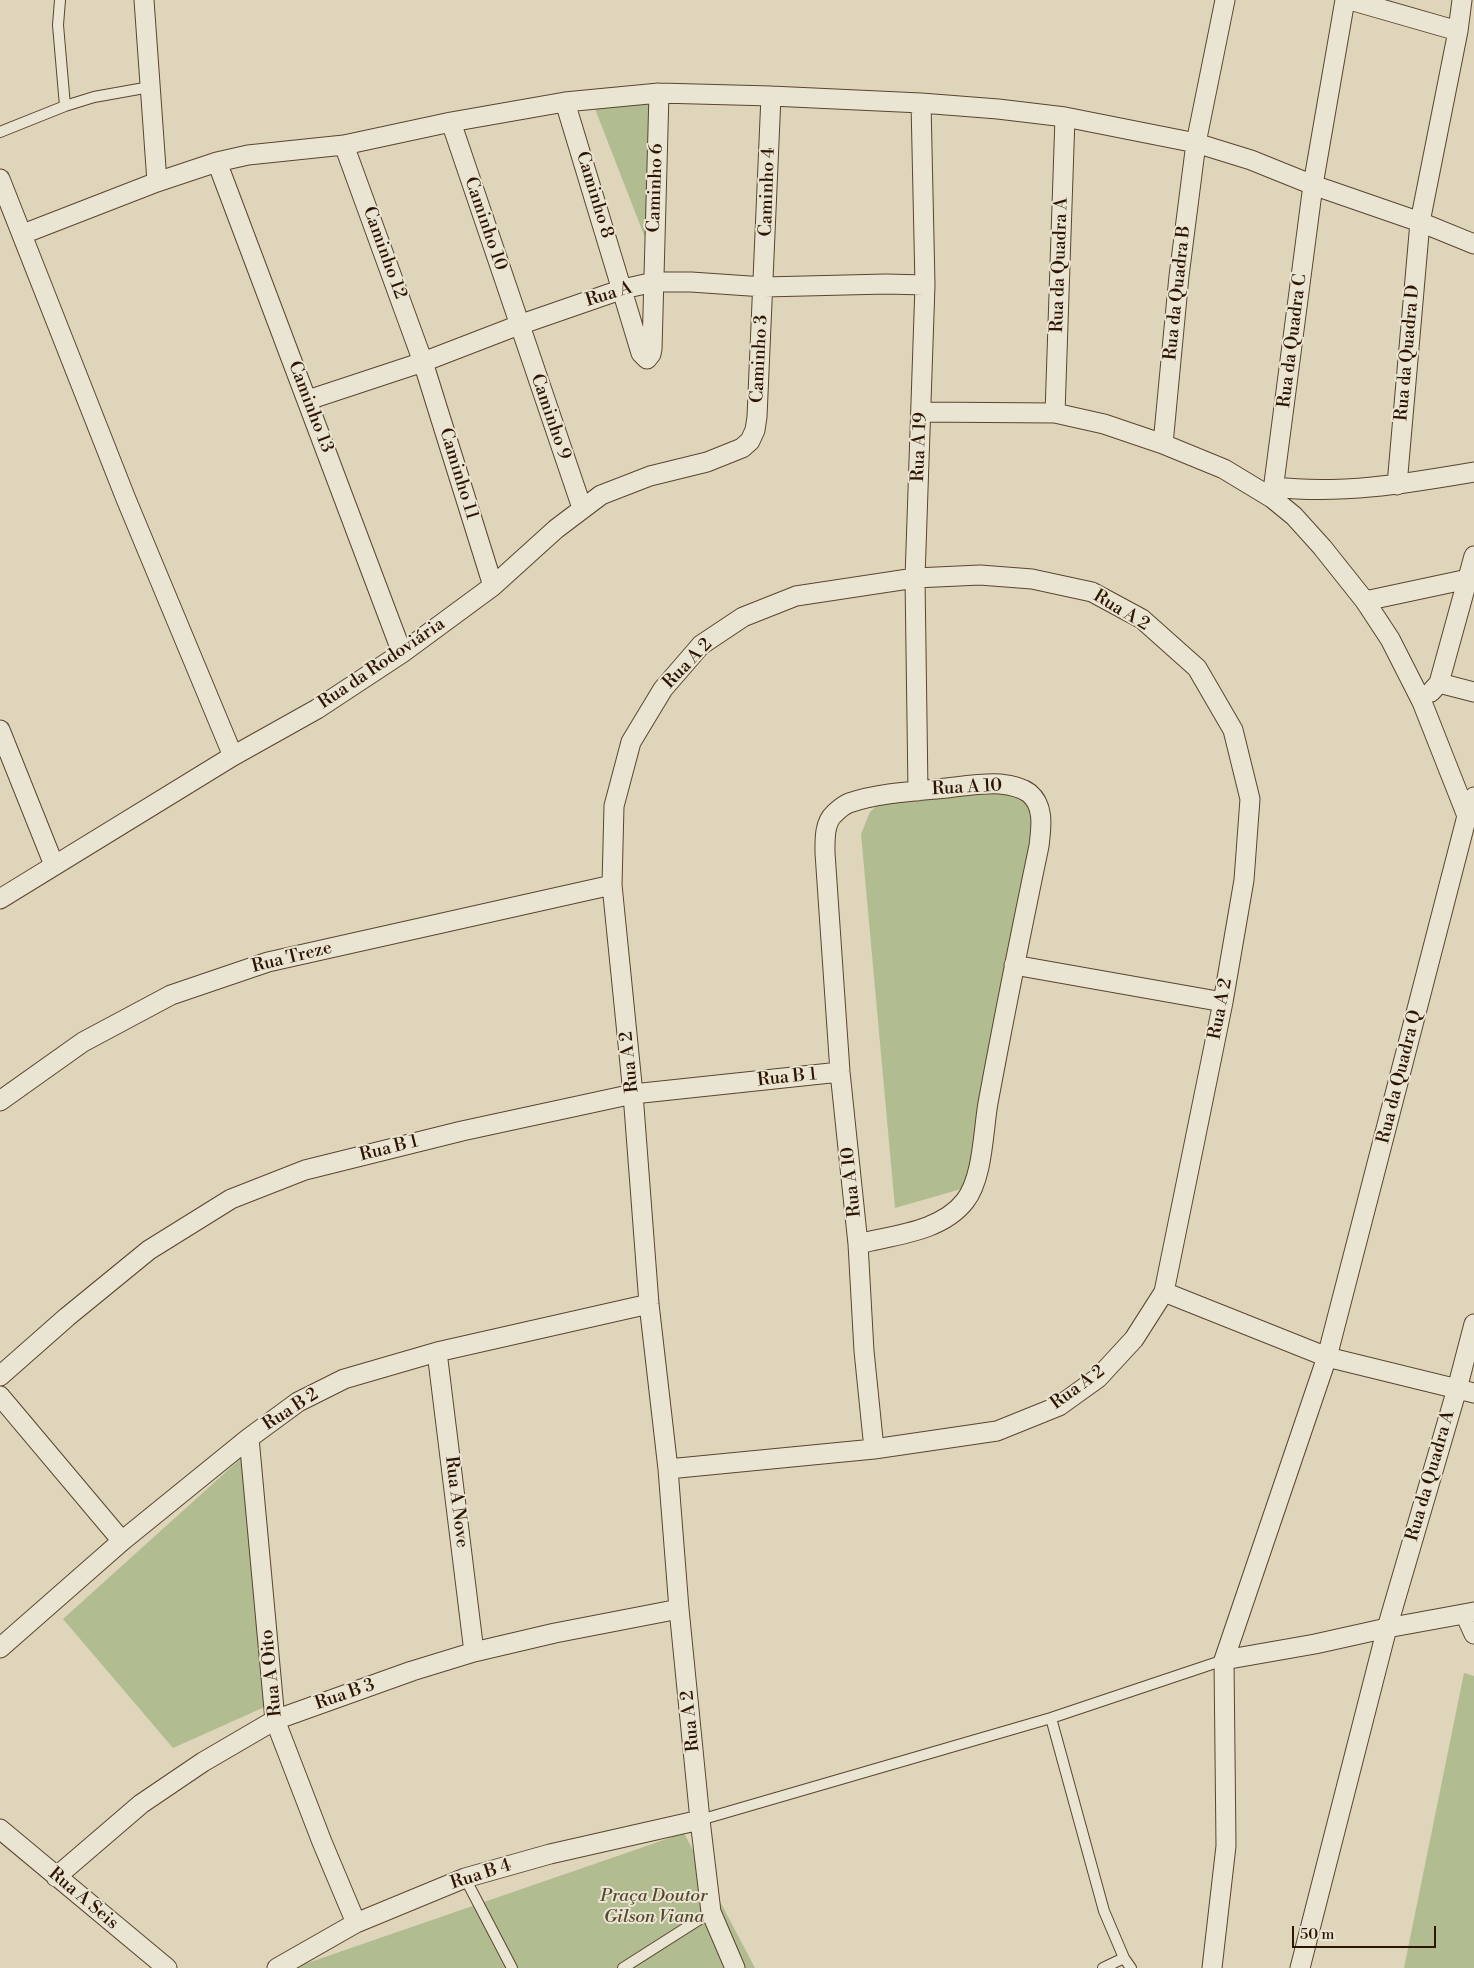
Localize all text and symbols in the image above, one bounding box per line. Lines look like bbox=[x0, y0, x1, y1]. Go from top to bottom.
street label: Caminho 6 bbox=[644, 143, 668, 233]
street label: Caminho 4 bbox=[756, 147, 780, 237]
street label: Caminho 8 bbox=[571, 149, 617, 241]
street label: Caminho 10 bbox=[459, 174, 511, 274]
street label: Rua da Quadra A bbox=[1047, 197, 1073, 333]
street label: Caminho 12 bbox=[357, 204, 411, 302]
street label: Rua da Quadra B bbox=[1160, 225, 1196, 361]
street label: Rua da Quadra C bbox=[1274, 273, 1312, 409]
street label: Rua A bbox=[583, 278, 635, 312]
street label: Rua da Quadra D bbox=[1391, 284, 1425, 422]
street label: Caminho 3 bbox=[747, 314, 773, 404]
street label: Caminho 13 bbox=[283, 358, 337, 456]
street label: Caminho 9 bbox=[525, 371, 575, 463]
street label: Rua A 19 bbox=[908, 412, 932, 482]
street label: Caminho 11 bbox=[434, 426, 482, 522]
street label: Rua A 2 bbox=[1089, 586, 1153, 636]
street label: Rua da Rodoviária bbox=[315, 614, 449, 714]
street label: Rua A 2 bbox=[659, 634, 717, 694]
street label: Rua A 10 bbox=[931, 775, 1003, 801]
street label: Rua Treze bbox=[250, 938, 334, 978]
street label: Rua A 2 bbox=[1204, 977, 1238, 1041]
street label: Rua da Quadra Q bbox=[1373, 1008, 1427, 1146]
street label: Rua A 2 bbox=[616, 1030, 644, 1094]
street label: Rua B 1 bbox=[756, 1064, 818, 1092]
street label: Rua B 1 bbox=[357, 1131, 421, 1167]
street label: Rua A 10 bbox=[838, 1146, 866, 1218]
street label: Rua A 2 bbox=[1047, 1361, 1109, 1415]
street label: Rua B 2 bbox=[259, 1384, 323, 1436]
street label: Rua da Quadra A bbox=[1402, 1408, 1460, 1544]
street label: Rua A Nove bbox=[440, 1455, 472, 1549]
street label: Rua A Oito bbox=[257, 1628, 287, 1718]
street label: Rua B 3 bbox=[312, 1675, 378, 1715]
street label: Rua A 2 bbox=[677, 1689, 705, 1753]
street label: Rua B 4 bbox=[448, 1855, 514, 1895]
street label: Rua A Seis bbox=[44, 1863, 122, 1935]
park label: Praça Doutor Gilson Viana bbox=[600, 1886, 708, 1928]
scale bar bbox=[1294, 1916, 1438, 1948]
text: 50 m bbox=[1300, 1925, 1334, 1944]

